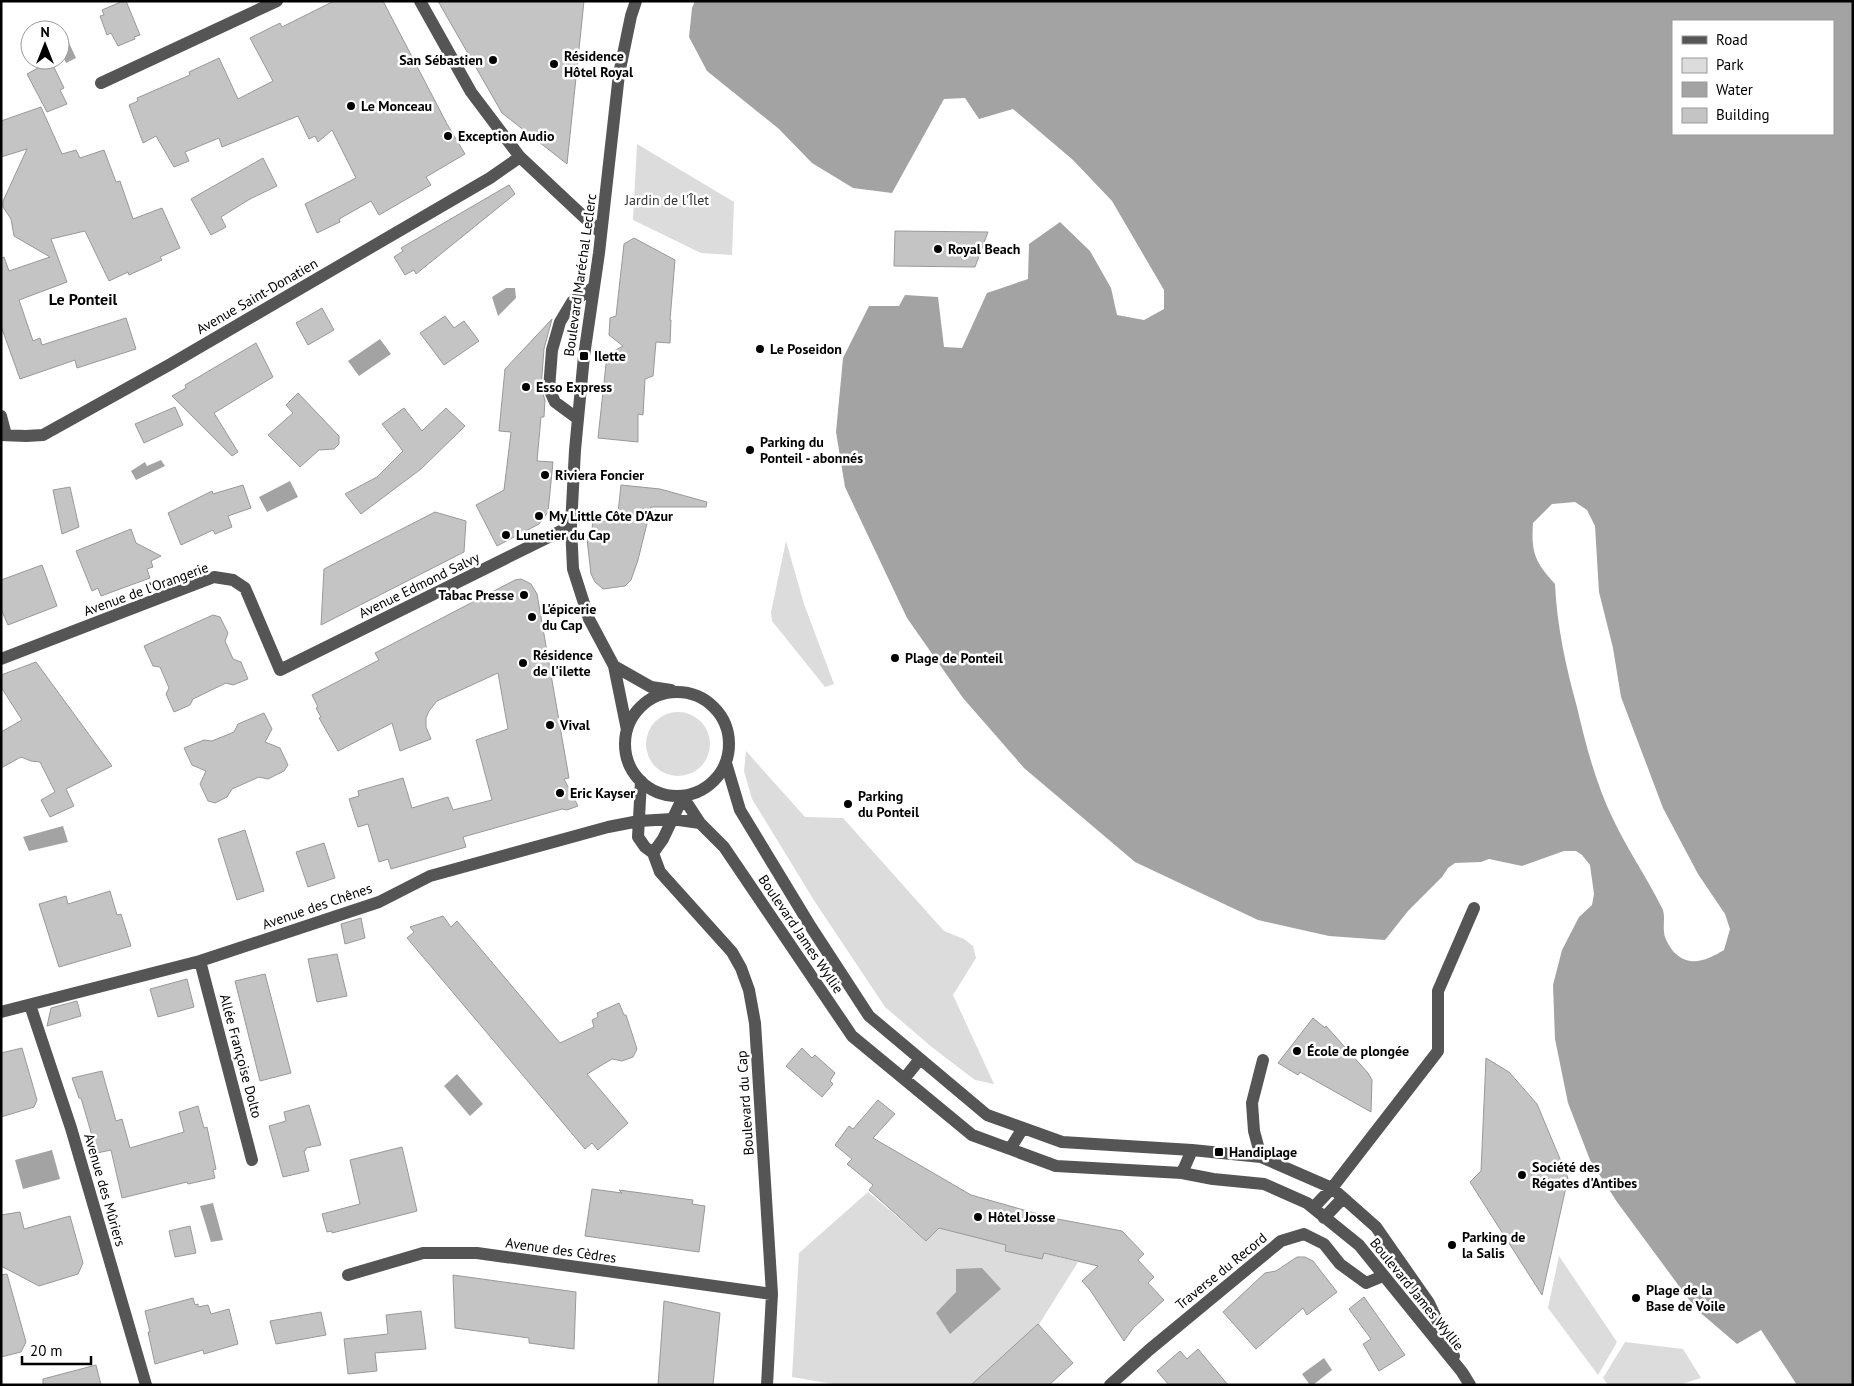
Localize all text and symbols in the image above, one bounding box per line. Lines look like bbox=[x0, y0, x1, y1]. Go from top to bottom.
north arrow bbox=[20, 20, 70, 70]
legend bbox=[1672, 20, 1834, 135]
text: N bbox=[40, 23, 50, 41]
text: Road bbox=[1716, 30, 1748, 49]
place label: Résidence Hôtel Royal bbox=[564, 47, 634, 81]
place label: San Sébastien bbox=[399, 51, 483, 69]
marker: San Sébastien bbox=[487, 54, 499, 66]
text: Park bbox=[1716, 55, 1744, 74]
marker: Résidence Hôtel Royal bbox=[548, 58, 560, 70]
text: Water bbox=[1716, 80, 1753, 99]
place label: Le Monceau bbox=[361, 97, 432, 115]
marker: Le Monceau bbox=[345, 100, 357, 112]
text: Building bbox=[1716, 105, 1770, 124]
place label: Exception Audio bbox=[458, 127, 555, 145]
marker: Exception Audio bbox=[442, 130, 454, 142]
park label: Jardin de l'Îlet bbox=[624, 191, 709, 209]
street label: Boulevard Maréchal Leclerc bbox=[560, 192, 600, 358]
place label: Royal Beach bbox=[948, 240, 1020, 258]
marker: Royal Beach bbox=[932, 243, 944, 255]
street label: Avenue Saint-Donatien bbox=[193, 254, 321, 338]
district label: Le Ponteil bbox=[49, 289, 117, 309]
place label: Le Poseidon bbox=[770, 340, 842, 358]
marker: Le Poseidon bbox=[754, 343, 766, 355]
place label: Ilette bbox=[594, 347, 626, 365]
marker: Ilette bbox=[578, 350, 590, 362]
place label: Esso Express bbox=[536, 378, 612, 396]
marker: Esso Express bbox=[520, 381, 532, 393]
place label: Parking du Ponteil - abonnés bbox=[760, 433, 863, 467]
marker: Parking du Ponteil - abonnés bbox=[744, 444, 756, 456]
place label: Riviera Foncier bbox=[555, 466, 644, 484]
marker: Riviera Foncier bbox=[539, 469, 551, 481]
place label: My Little Côte D'Azur bbox=[549, 507, 673, 525]
marker: My Little Côte D'Azur bbox=[533, 510, 545, 522]
place label: Lunetier du Cap bbox=[516, 526, 611, 544]
marker: Lunetier du Cap bbox=[500, 529, 512, 541]
street label: Avenue Edmond Salvy bbox=[356, 548, 483, 622]
street label: Avenue de l'Orangerie bbox=[81, 558, 211, 620]
place label: Tabac Presse bbox=[438, 586, 514, 604]
marker: Tabac Presse bbox=[518, 589, 530, 601]
place label: L'épicerie du Cap bbox=[542, 600, 596, 634]
marker: L'épicerie du Cap bbox=[526, 611, 538, 623]
place label: Résidence de l'ilette bbox=[533, 646, 593, 680]
place label: Plage de Ponteil bbox=[905, 649, 1004, 667]
marker: Plage de Ponteil bbox=[889, 652, 901, 664]
marker: Résidence de l'ilette bbox=[517, 657, 529, 669]
place label: Vival bbox=[559, 716, 591, 734]
marker: Vival bbox=[544, 719, 556, 731]
place label: Eric Kayser bbox=[570, 784, 635, 802]
marker: Eric Kayser bbox=[554, 787, 566, 799]
place label: Parking du Ponteil bbox=[858, 787, 920, 821]
marker: Parking du Ponteil bbox=[842, 798, 854, 810]
street label: Boulevard James Wyllie bbox=[754, 871, 848, 997]
street label: Avenue des Chênes bbox=[260, 879, 374, 933]
street label: Allée Françoise Dolto bbox=[216, 992, 266, 1120]
place label: École de plongée bbox=[1307, 1042, 1409, 1060]
marker: École de plongée bbox=[1291, 1045, 1303, 1057]
street label: Boulevard du Cap bbox=[732, 1050, 758, 1156]
street label: Avenue des Mûriers bbox=[80, 1131, 130, 1249]
place label: Handiplage bbox=[1229, 1143, 1297, 1161]
marker: Handiplage bbox=[1213, 1146, 1225, 1158]
place label: Société des Régates d'Antibes bbox=[1532, 1158, 1637, 1192]
marker: Société des Régates d'Antibes bbox=[1516, 1169, 1528, 1181]
place label: Hôtel Josse bbox=[988, 1208, 1055, 1226]
marker: Hôtel Josse bbox=[972, 1211, 984, 1223]
place label: Parking de la Salis bbox=[1462, 1228, 1525, 1262]
street label: Traverse du Record bbox=[1172, 1229, 1270, 1313]
street label: Avenue des Cèdres bbox=[504, 1233, 618, 1267]
street label: Boulevard James Wyllie bbox=[1366, 1234, 1468, 1354]
marker: Parking de la Salis bbox=[1446, 1239, 1458, 1251]
place label: Plage de la Base de Voile bbox=[1646, 1281, 1725, 1315]
marker: Plage de la Base de Voile bbox=[1630, 1292, 1642, 1304]
scale bar bbox=[22, 1334, 91, 1366]
text: 20 m bbox=[30, 1341, 63, 1360]

